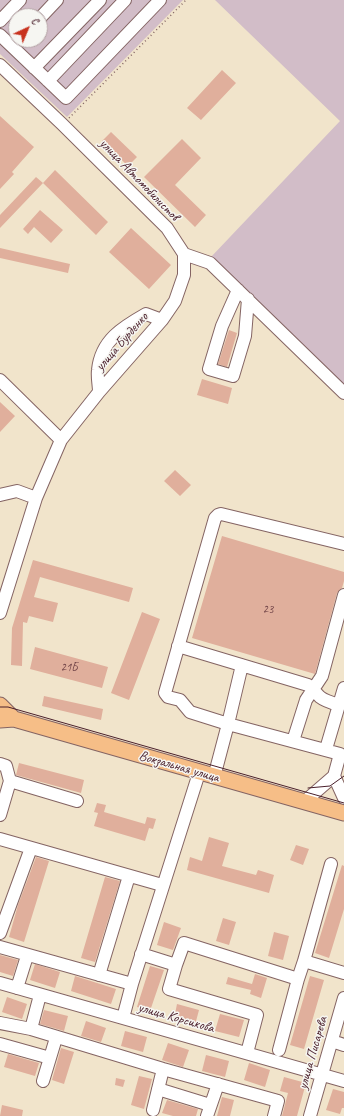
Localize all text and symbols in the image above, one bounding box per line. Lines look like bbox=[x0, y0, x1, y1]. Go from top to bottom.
north arrow bbox=[8, 8, 48, 48]
text: С bbox=[29, 13, 42, 27]
street label: улица Автомобилистов bbox=[96, 135, 182, 225]
street label: улица Бурденко bbox=[92, 309, 152, 375]
house number: 23 bbox=[263, 603, 273, 617]
house number: 21Б bbox=[61, 661, 77, 675]
street label: Вокзальная улица bbox=[137, 748, 221, 786]
street label: улица Корсикова bbox=[136, 999, 216, 1037]
street label: улица Писарева bbox=[295, 1015, 331, 1091]

